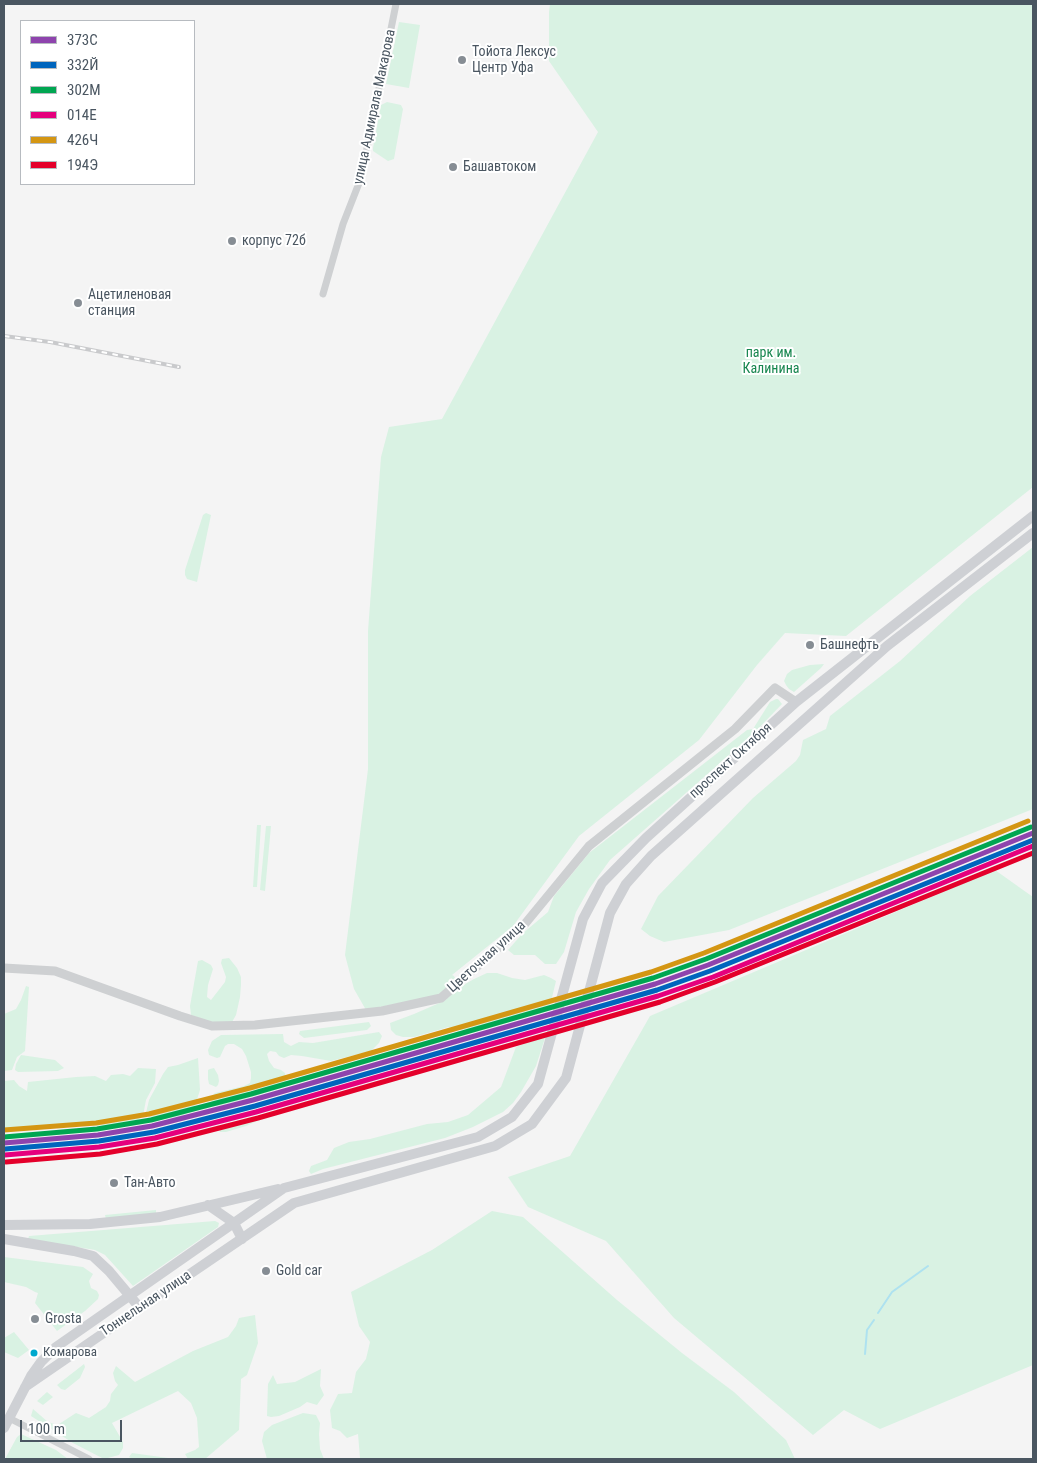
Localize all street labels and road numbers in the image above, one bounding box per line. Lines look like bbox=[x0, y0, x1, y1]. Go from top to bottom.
street label: улица Адмирала Макарова bbox=[350, 28, 400, 186]
street label: проспект Октября bbox=[686, 720, 776, 802]
street label: Цветочная улица bbox=[444, 917, 530, 997]
street label: Тоннельная улица bbox=[97, 1267, 195, 1341]

